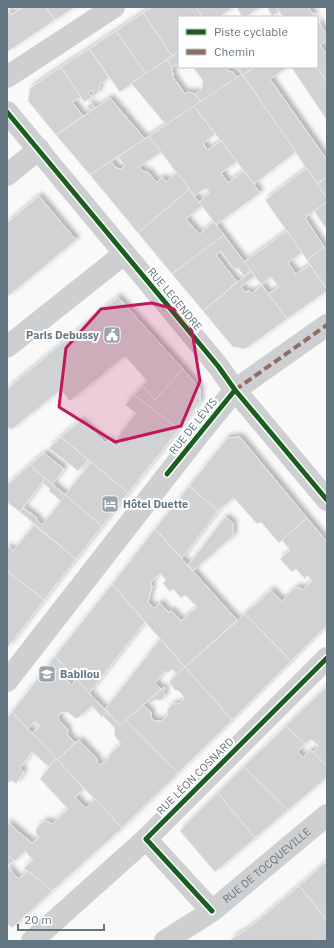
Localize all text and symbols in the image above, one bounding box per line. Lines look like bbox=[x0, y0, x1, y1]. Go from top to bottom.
legend bbox=[178, 16, 318, 68]
text: Piste cyclable bbox=[214, 24, 289, 39]
text: Chemin bbox=[214, 44, 255, 59]
street label: RUE LEGENDRE bbox=[145, 265, 205, 333]
public building icon: Paris Debussy bbox=[102, 325, 122, 345]
place label: Paris Debussy bbox=[26, 328, 99, 342]
street label: RUE DE LÉVIS bbox=[166, 395, 220, 457]
hotel icon: Hôtel Duette bbox=[100, 494, 120, 514]
place label: Hôtel Duette bbox=[123, 497, 188, 511]
school or university icon: Babilou bbox=[37, 664, 57, 684]
place label: Babilou bbox=[60, 667, 100, 681]
street label: RUE LÉON COSNARD bbox=[153, 734, 237, 818]
street label: RUE DE TOCQUEVILLE bbox=[220, 825, 314, 906]
scale bar bbox=[18, 906, 104, 932]
text: 20 m bbox=[24, 912, 52, 927]

